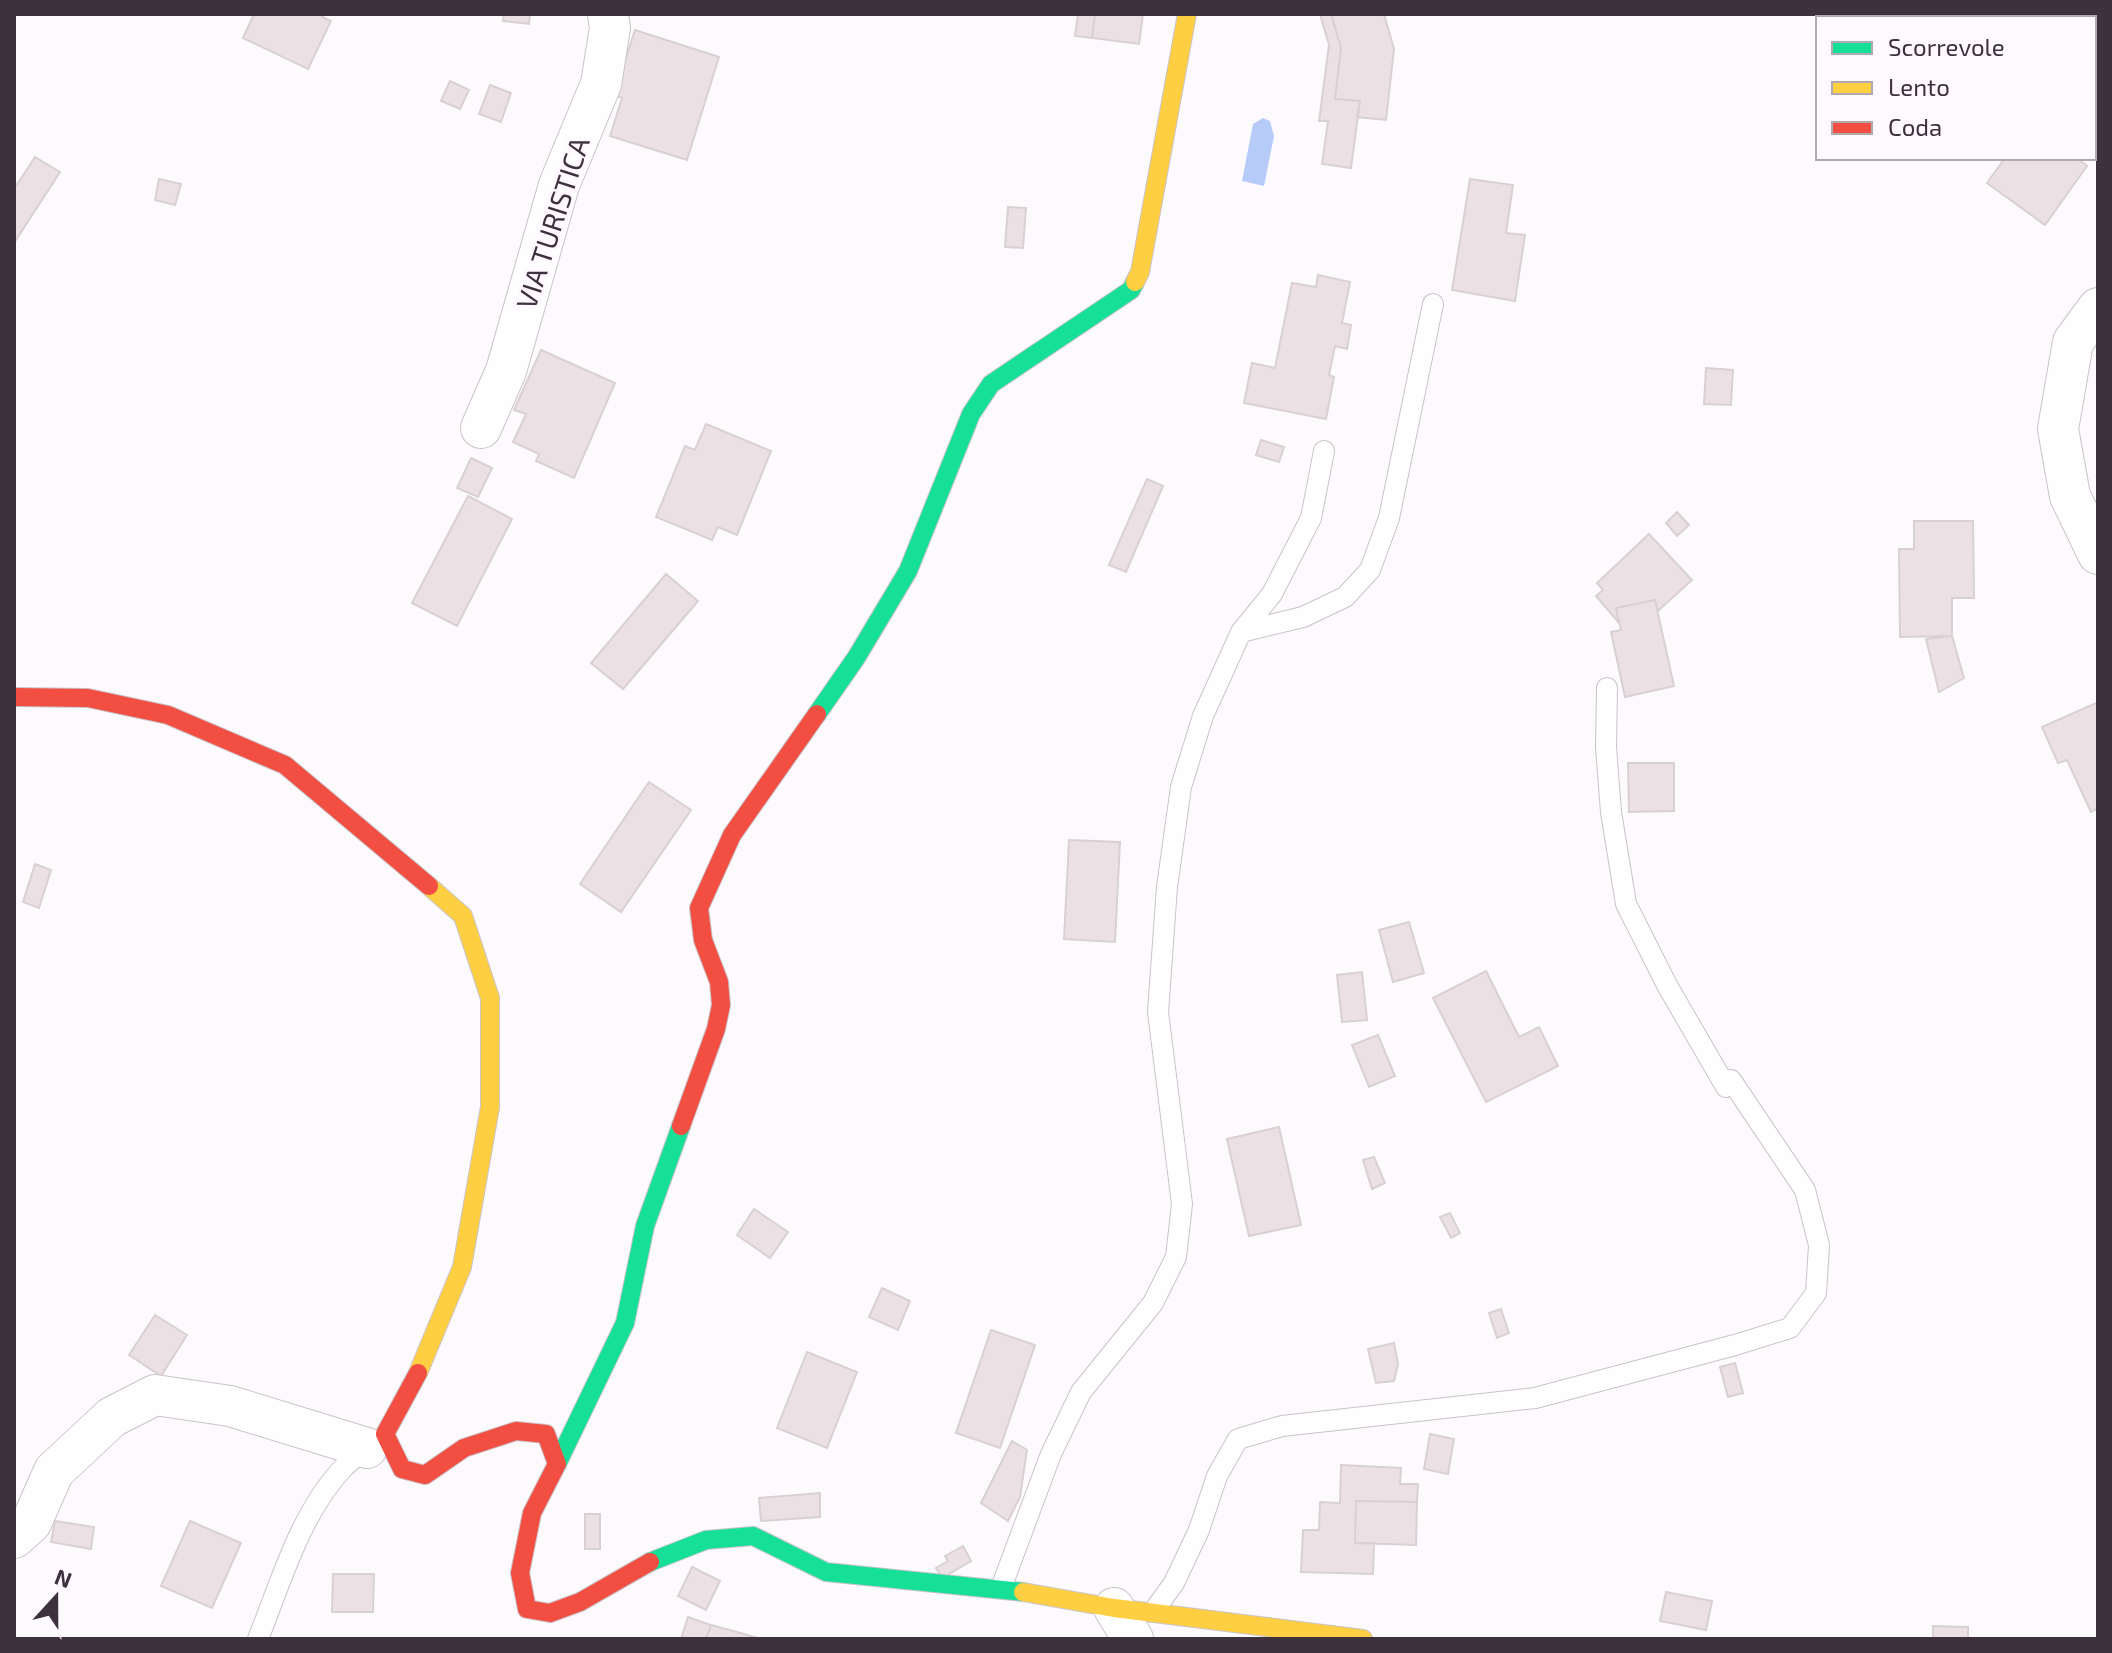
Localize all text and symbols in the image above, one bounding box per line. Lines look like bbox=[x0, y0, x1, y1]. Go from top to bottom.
legend bbox=[1816, 16, 2096, 160]
text: Scorrevole bbox=[1888, 32, 2005, 61]
text: Lento bbox=[1888, 72, 1950, 101]
text: Coda bbox=[1888, 112, 1942, 141]
street label: VIA TURISTICA bbox=[508, 132, 596, 313]
north arrow bbox=[16, 1557, 96, 1637]
text: N bbox=[51, 1562, 76, 1592]

